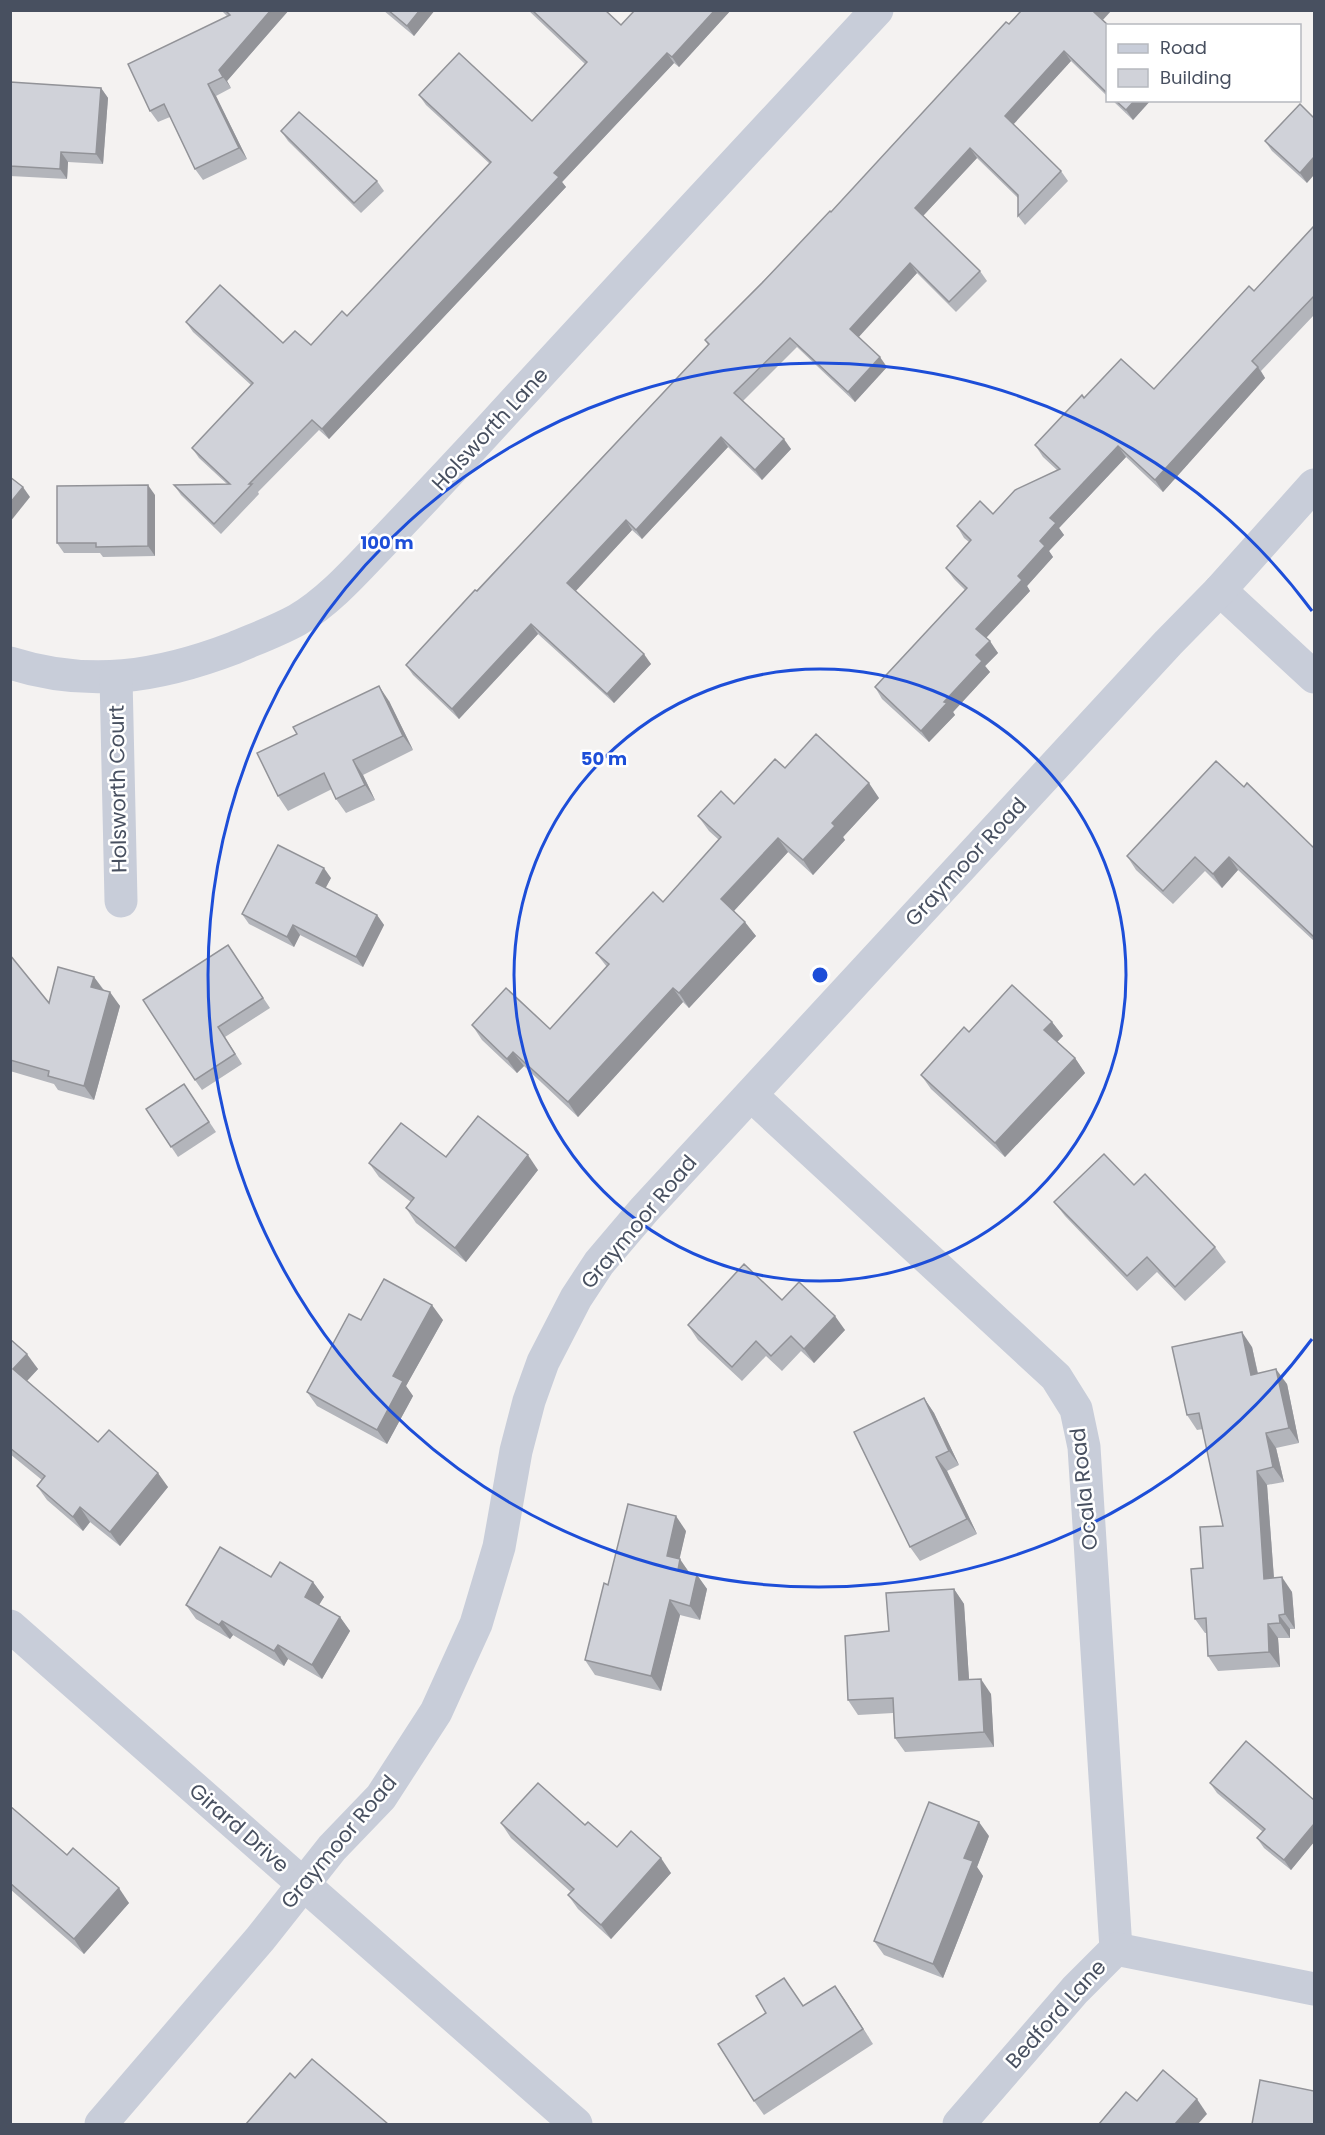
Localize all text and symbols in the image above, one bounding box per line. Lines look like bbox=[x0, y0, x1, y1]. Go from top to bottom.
legend bbox=[1106, 24, 1301, 102]
text: Road bbox=[1160, 35, 1207, 60]
text: Building bbox=[1160, 65, 1232, 90]
street label: Holsworth Lane bbox=[425, 361, 554, 497]
text: 100 m bbox=[360, 530, 414, 555]
street label: Holsworth Court bbox=[102, 705, 133, 873]
text: 50 m bbox=[581, 746, 627, 771]
street label: Graymoor Road bbox=[898, 791, 1033, 933]
centre of rings bbox=[810, 965, 830, 985]
street label: Graymoor Road bbox=[574, 1148, 703, 1295]
street label: Ocala Road bbox=[1063, 1426, 1104, 1552]
street label: Graymoor Road bbox=[274, 1768, 403, 1915]
street label: Girard Drive bbox=[183, 1776, 296, 1879]
street label: Bedford Lane bbox=[999, 1953, 1113, 2075]

